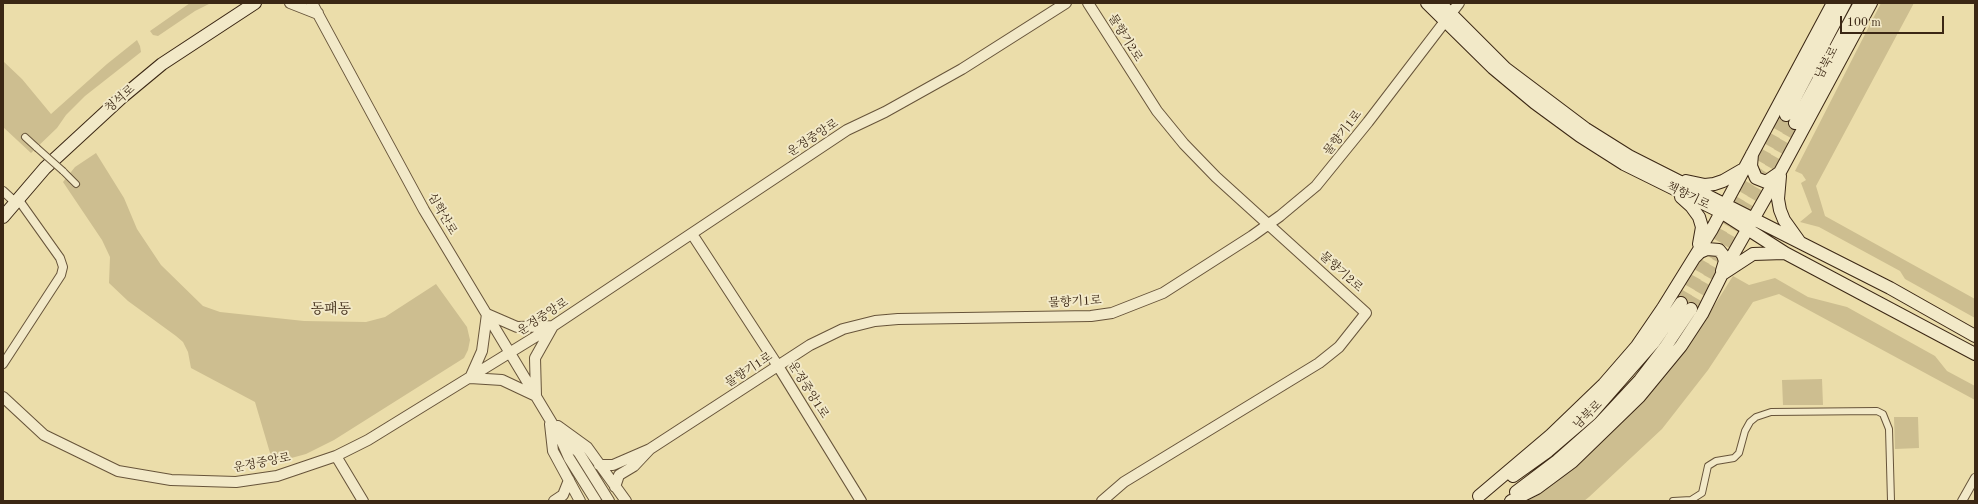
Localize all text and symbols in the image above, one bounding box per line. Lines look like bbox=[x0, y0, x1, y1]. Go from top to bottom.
scale bar bbox=[1842, 8, 1946, 34]
street label: 물향기2로 bbox=[1105, 12, 1145, 64]
text: 100 m bbox=[1847, 17, 1881, 29]
street label: 남북로 bbox=[1812, 44, 1842, 82]
street label: 청석로 bbox=[102, 82, 138, 116]
street label: 물향기1로 bbox=[1321, 108, 1365, 158]
street label: 운정중앙로 bbox=[785, 116, 841, 160]
street label: 책향기로 bbox=[1664, 179, 1712, 213]
street label: 심학산로 bbox=[424, 190, 460, 238]
street label: 물향기2로 bbox=[1316, 249, 1366, 295]
street label: 물향기1로 bbox=[1048, 293, 1102, 311]
street label: 운정중앙로 bbox=[515, 295, 571, 339]
district label: 동패동 bbox=[311, 301, 351, 317]
street label: 물향기1로 bbox=[723, 349, 775, 391]
street label: 운정중앙1로 bbox=[785, 359, 831, 421]
street label: 남북로 bbox=[1570, 398, 1606, 432]
street label: 운정중앙로 bbox=[232, 450, 292, 476]

